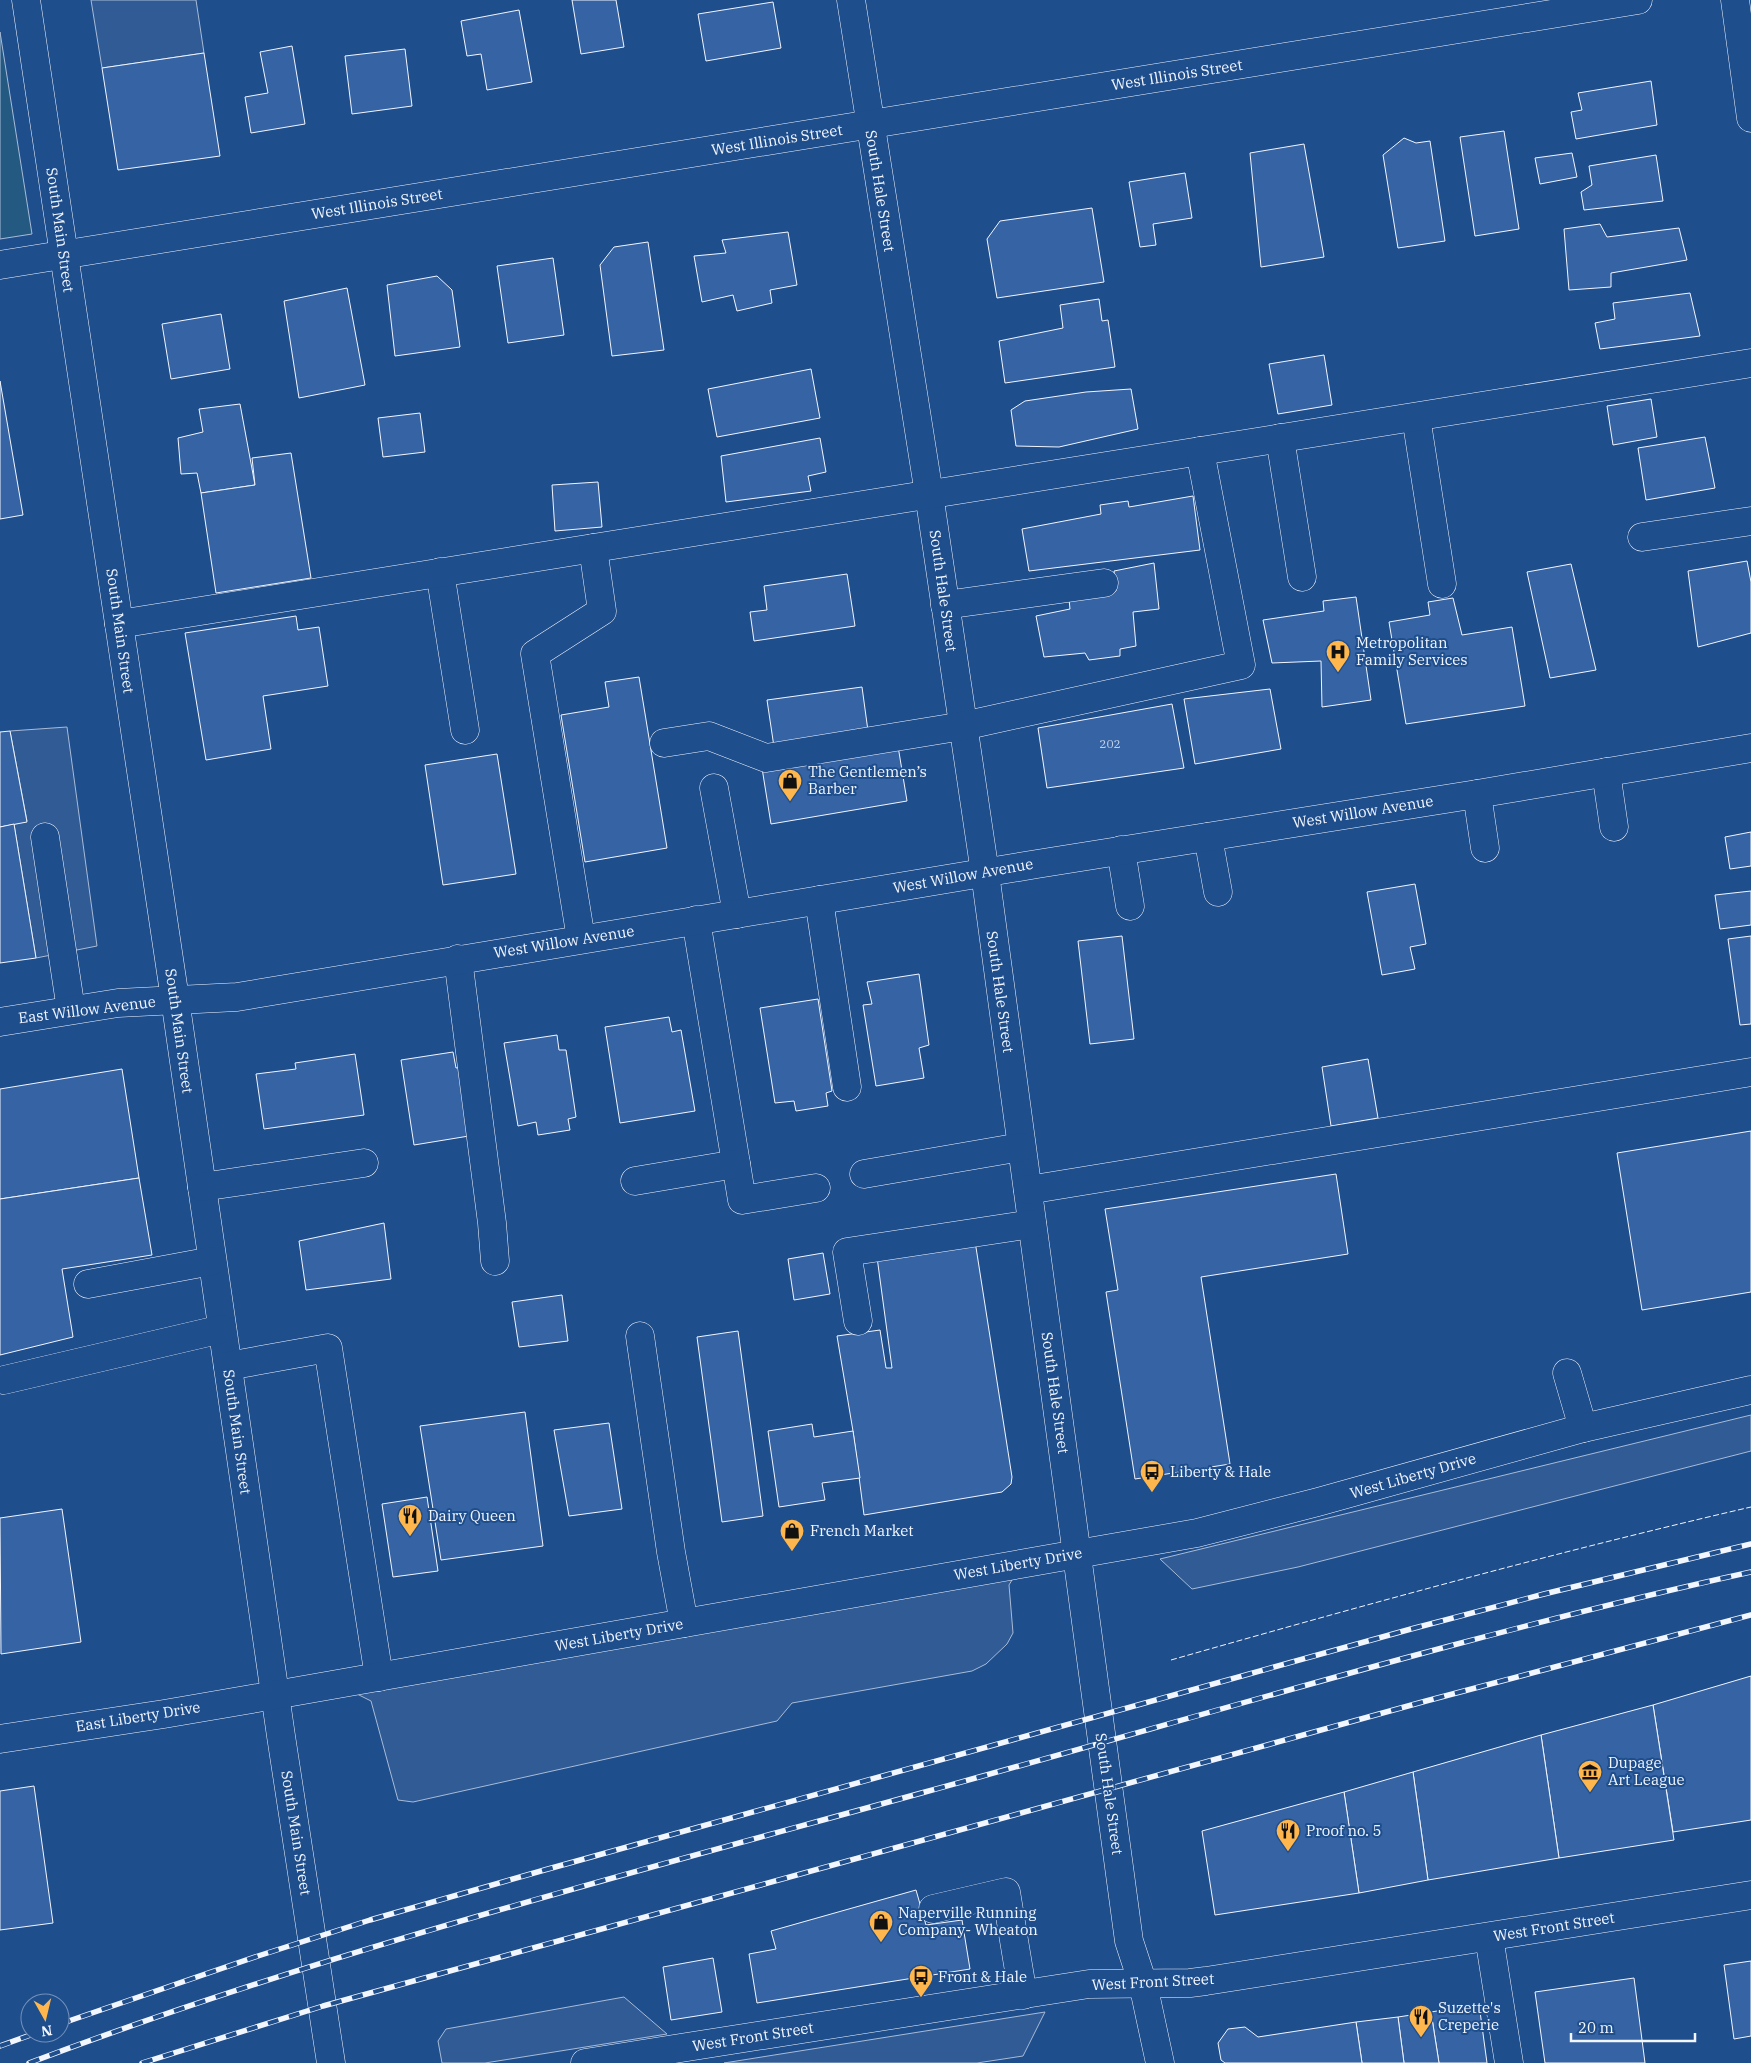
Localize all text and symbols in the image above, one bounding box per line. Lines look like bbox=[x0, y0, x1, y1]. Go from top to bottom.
street label: West Illinois Street bbox=[1110, 55, 1244, 94]
street label: West Illinois Street bbox=[710, 120, 844, 159]
street label: South Hale Street bbox=[862, 129, 899, 253]
street label: South Main Street bbox=[42, 166, 79, 294]
street label: West Illinois Street bbox=[310, 184, 444, 223]
street label: South Hale Street bbox=[926, 529, 961, 653]
street label: South Main Street bbox=[102, 567, 139, 695]
place label: Metropolitan Family Services bbox=[1356, 633, 1468, 669]
hospital icon: Metropolitan Family Services bbox=[1325, 639, 1351, 673]
house number: 202 bbox=[1099, 736, 1121, 751]
place label: The Gentlemen’s Barber bbox=[808, 762, 927, 798]
shop icon: The Gentlemen’s Barber bbox=[777, 768, 803, 802]
street label: West Willow Avenue bbox=[1291, 791, 1435, 832]
street label: West Willow Avenue bbox=[891, 854, 1035, 897]
street label: West Willow Avenue bbox=[492, 921, 636, 962]
street label: South Hale Street bbox=[983, 930, 1018, 1054]
street label: South Main Street bbox=[161, 967, 198, 1095]
street label: East Willow Avenue bbox=[17, 992, 157, 1027]
street label: South Hale Street bbox=[1038, 1331, 1073, 1455]
street label: South Main Street bbox=[219, 1368, 256, 1496]
street label: West Liberty Drive bbox=[1348, 1448, 1478, 1503]
bus stop icon: Liberty & Hale bbox=[1139, 1459, 1165, 1493]
place label: Liberty & Hale bbox=[1170, 1462, 1271, 1481]
restaurant icon: Dairy Queen bbox=[397, 1503, 423, 1537]
place label: Dairy Queen bbox=[428, 1506, 516, 1525]
shop icon: French Market bbox=[779, 1518, 805, 1552]
place label: French Market bbox=[810, 1521, 914, 1540]
street label: West Liberty Drive bbox=[952, 1543, 1084, 1584]
street label: West Liberty Drive bbox=[553, 1614, 685, 1655]
street label: East Liberty Drive bbox=[74, 1697, 202, 1736]
street label: South Hale Street bbox=[1092, 1732, 1127, 1856]
place label: Dupage Art League bbox=[1608, 1753, 1685, 1789]
museum icon: Dupage Art League bbox=[1577, 1759, 1603, 1793]
street label: South Main Street bbox=[277, 1769, 316, 1897]
restaurant icon: Proof no. 5 bbox=[1275, 1818, 1301, 1852]
place label: Proof no. 5 bbox=[1306, 1821, 1382, 1840]
place label: Naperville Running Company- Wheaton bbox=[898, 1903, 1038, 1939]
street label: West Front Street bbox=[1492, 1908, 1616, 1945]
shop icon: Naperville Running Company- Wheaton bbox=[868, 1909, 894, 1943]
bus stop icon: Front & Hale bbox=[908, 1964, 934, 1998]
place label: Front & Hale bbox=[938, 1967, 1027, 1986]
street label: West Front Street bbox=[1091, 1969, 1215, 1994]
north arrow bbox=[20, 1993, 70, 2043]
place label: Suzette's Creperie bbox=[1438, 1998, 1501, 2034]
restaurant icon: Suzette's Creperie bbox=[1408, 2004, 1434, 2038]
scale bar bbox=[1571, 2010, 1695, 2042]
street label: West Front Street bbox=[691, 2018, 815, 2055]
text: 20 m bbox=[1578, 2018, 1614, 2037]
text: N bbox=[40, 2021, 54, 2041]

